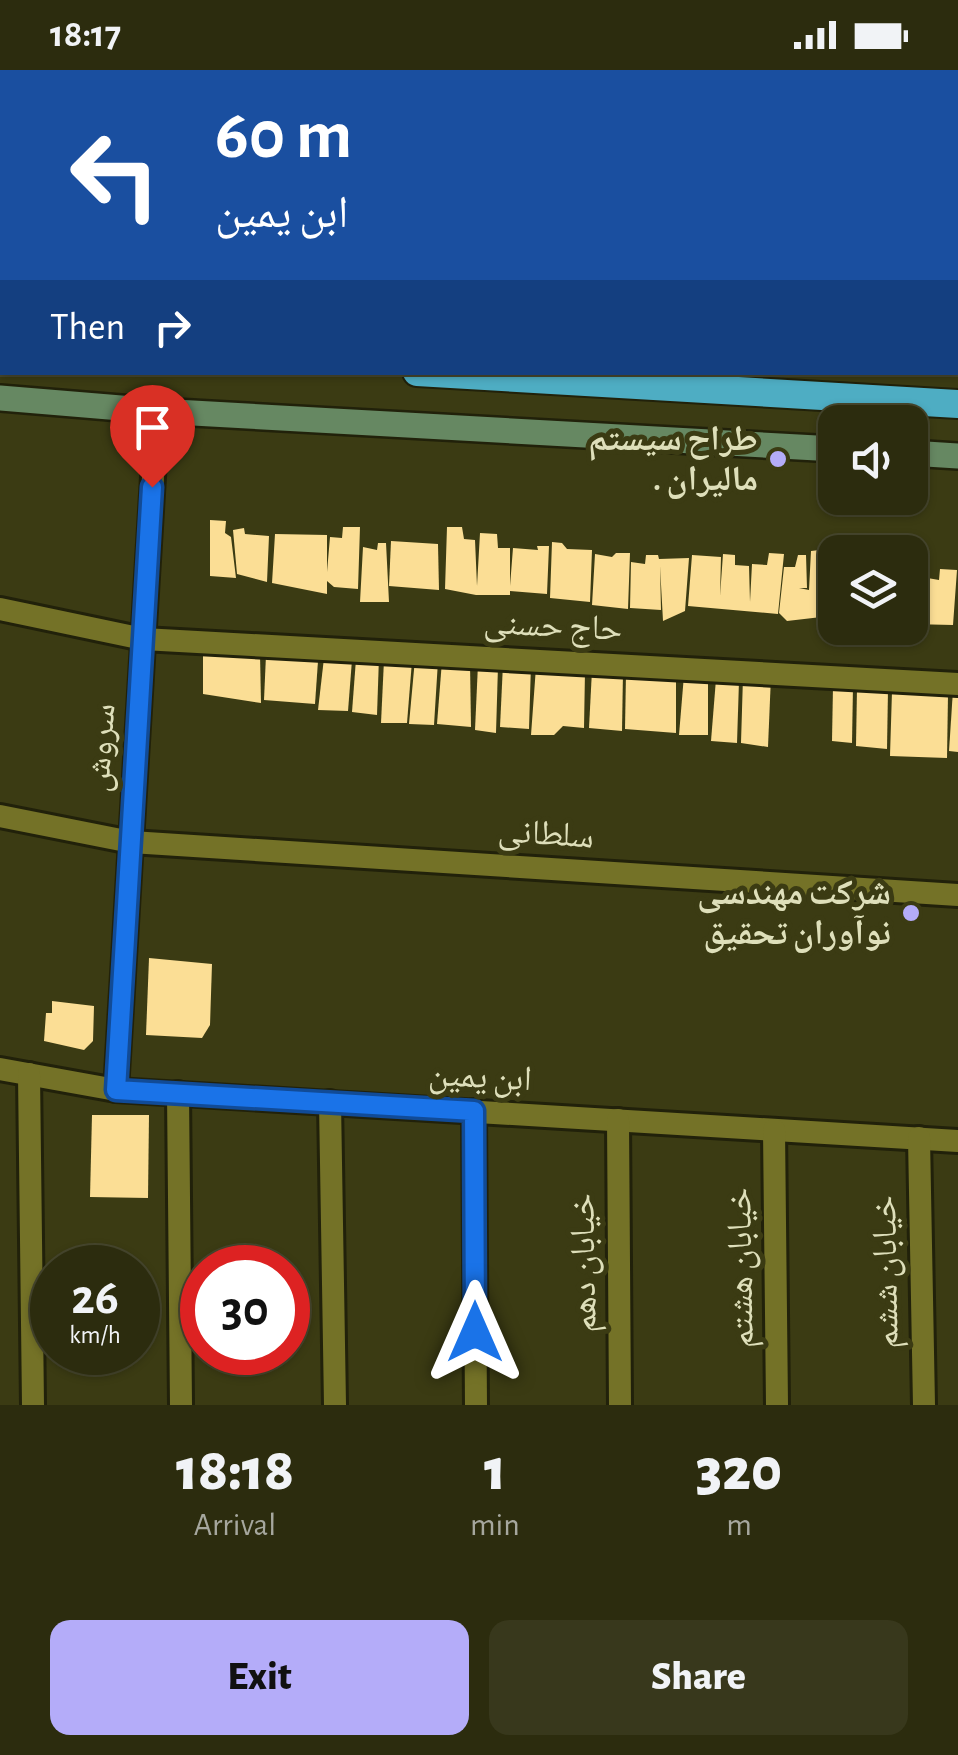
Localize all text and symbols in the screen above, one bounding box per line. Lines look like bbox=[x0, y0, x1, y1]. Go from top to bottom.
text: 18:17 bbox=[50, 16, 121, 54]
text: 60 m bbox=[215, 101, 352, 171]
icon: left bbox=[50, 110, 180, 240]
text: ابن یمین bbox=[215, 191, 348, 236]
icon: right bbox=[145, 300, 200, 355]
text: Then bbox=[50, 309, 125, 347]
pin bbox=[110, 385, 195, 488]
icon: arrive bbox=[125, 400, 180, 455]
map controls bbox=[818, 405, 928, 645]
button: sound bbox=[818, 405, 928, 515]
place label: طراح سیستم . مالیران bbox=[588, 422, 758, 499]
marker: طراح سیستم . مالیران bbox=[767, 448, 789, 470]
button: layers bbox=[818, 535, 928, 645]
street label: حاج حسنی bbox=[483, 605, 623, 650]
street label: سروش bbox=[80, 702, 124, 794]
street label: سلطانی bbox=[497, 813, 595, 857]
place label: شرکت مهندسی نوآوران تحقیق bbox=[697, 876, 891, 954]
marker: شرکت مهندسی نوآوران تحقیق bbox=[900, 902, 922, 924]
street label: ابن یمین bbox=[427, 1057, 533, 1099]
street label: خیابان هشتم bbox=[722, 1187, 764, 1349]
street label: خیابان دهم bbox=[565, 1193, 607, 1333]
street label: خیابان ششم bbox=[867, 1195, 909, 1349]
speed limit sign: 30 bbox=[180, 1245, 310, 1375]
text: 26 bbox=[71, 1273, 119, 1323]
position arrow bbox=[423, 1280, 527, 1384]
text: km/h bbox=[69, 1323, 121, 1348]
text: 18:18 bbox=[176, 1441, 294, 1501]
text: 1 bbox=[484, 1441, 506, 1501]
text: 320 bbox=[696, 1441, 782, 1501]
text: Arrival bbox=[194, 1509, 276, 1541]
text: min bbox=[470, 1509, 520, 1541]
text: m bbox=[726, 1509, 752, 1541]
button: Exit bbox=[50, 1620, 469, 1735]
button: Share bbox=[489, 1620, 908, 1735]

